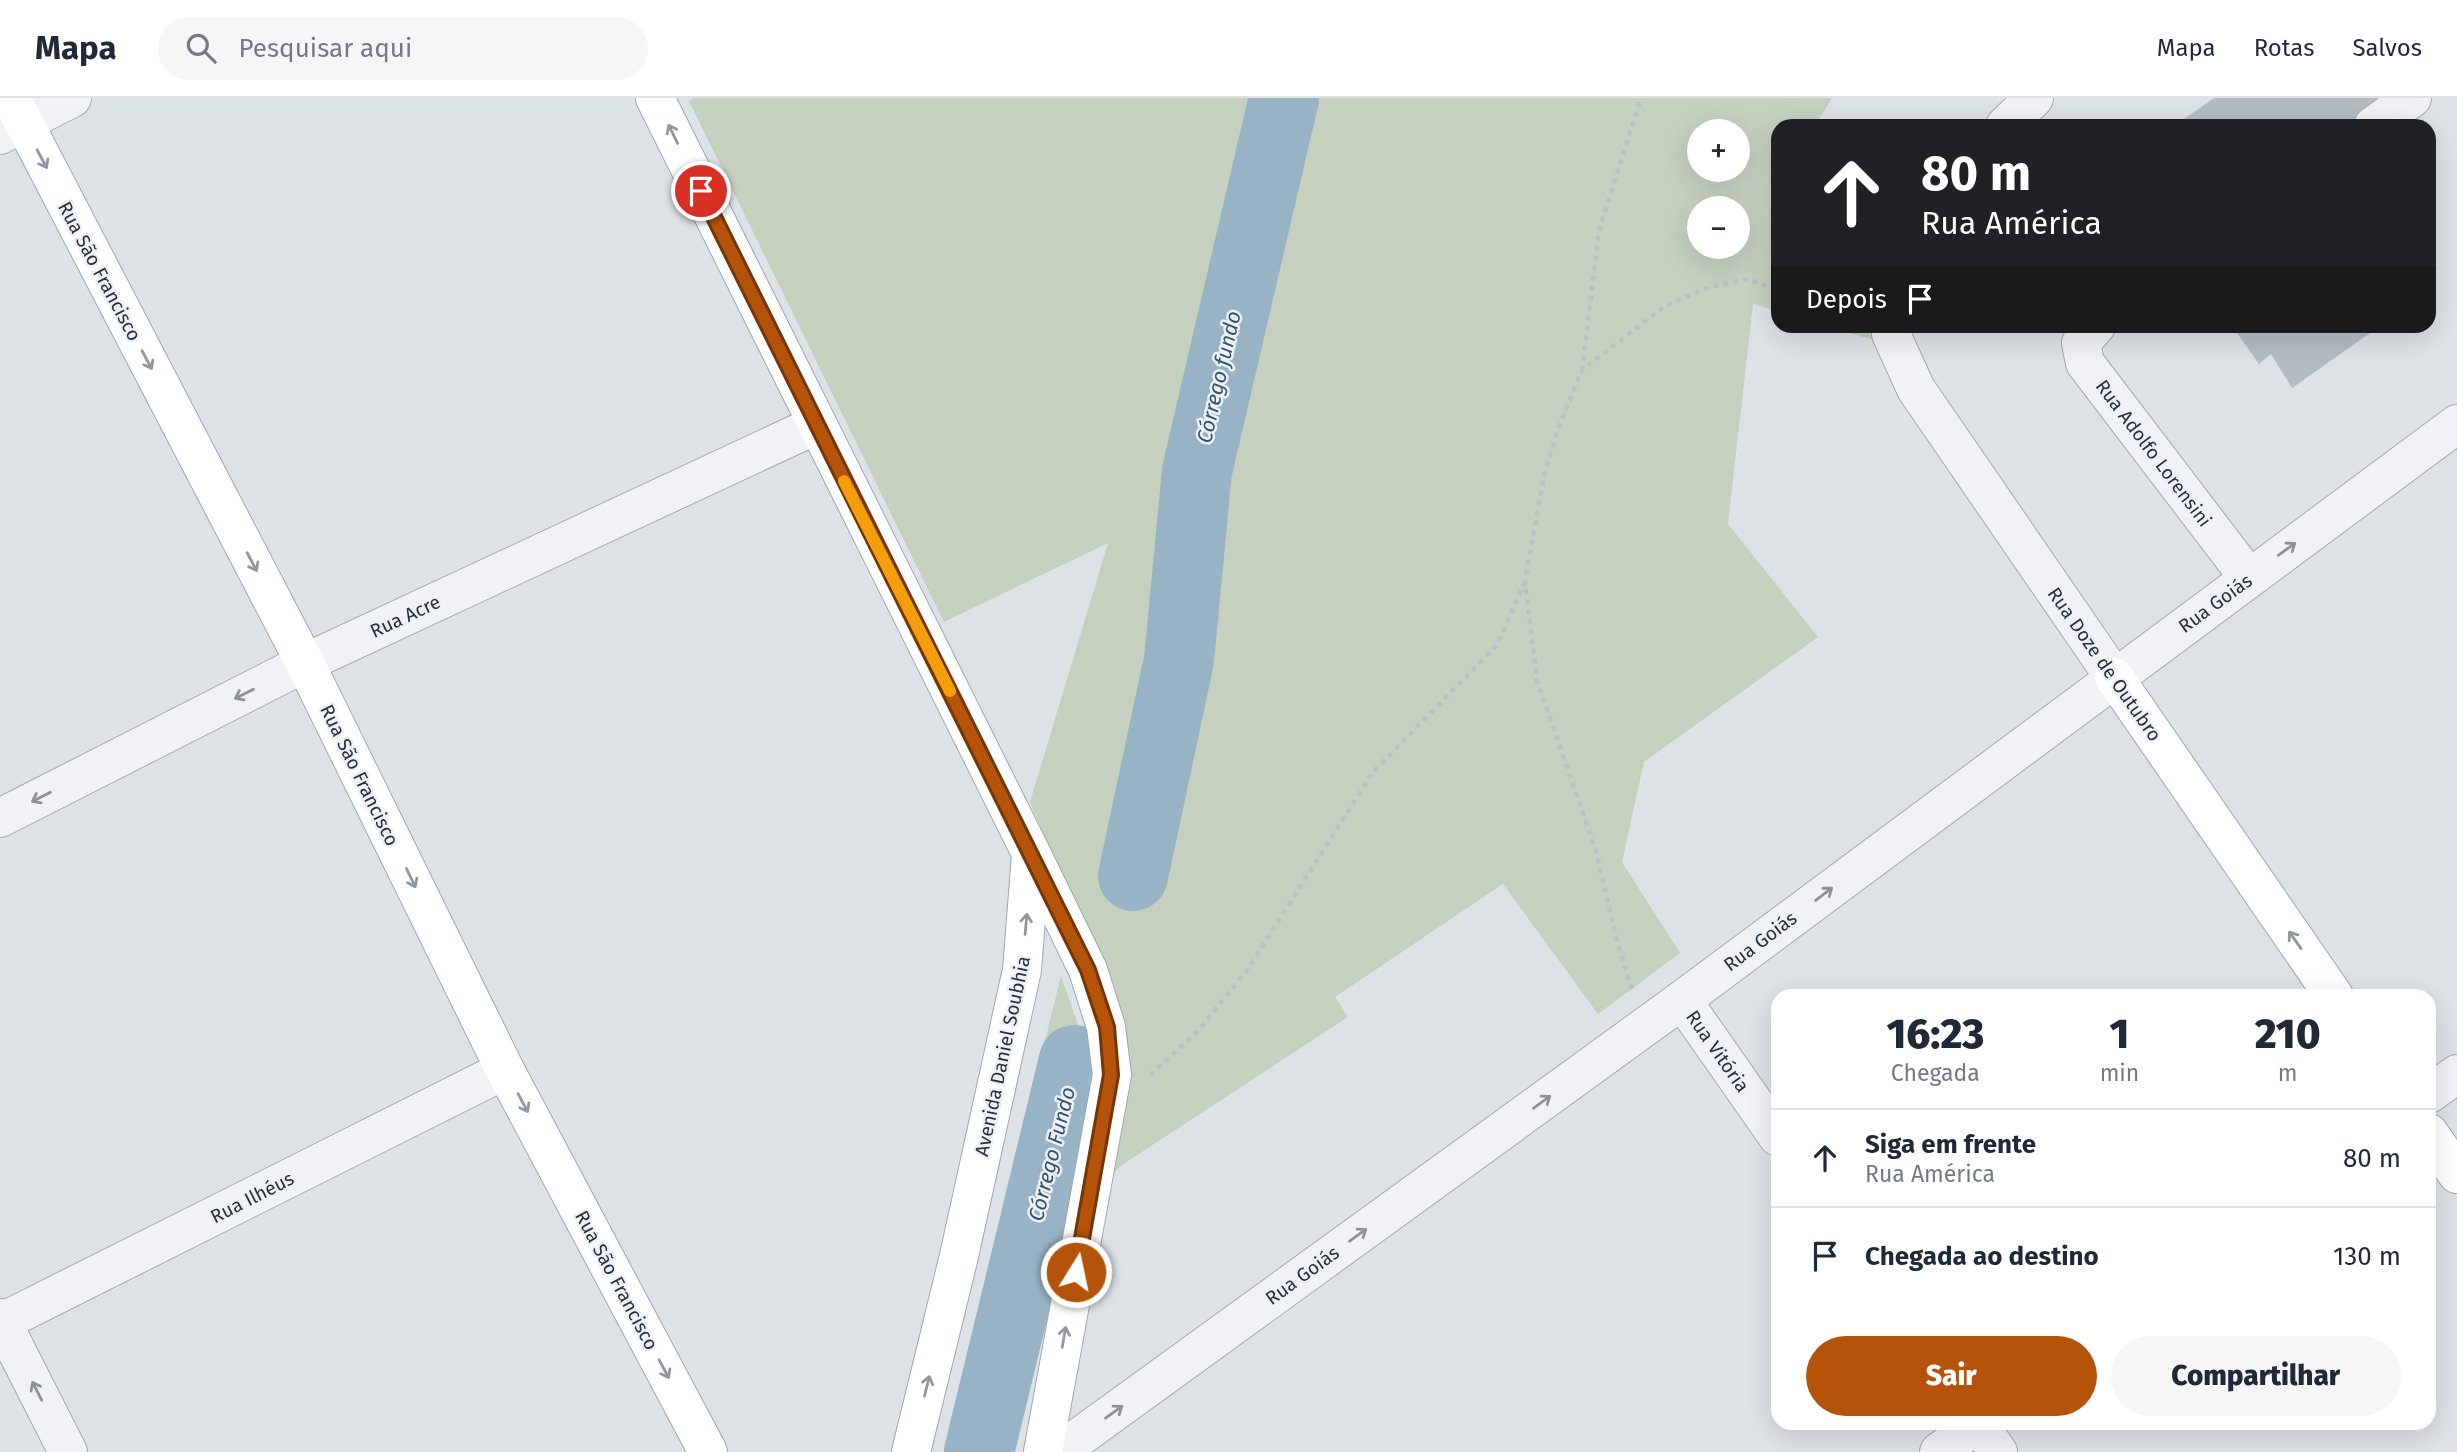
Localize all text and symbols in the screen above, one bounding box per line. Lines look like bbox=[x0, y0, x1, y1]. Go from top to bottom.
search box bbox=[158, 17, 648, 80]
text: Mapa bbox=[35, 28, 116, 68]
icon: search bbox=[182, 29, 220, 67]
text: Pesquisar aqui bbox=[238, 33, 412, 64]
text: Mapa bbox=[2157, 34, 2216, 62]
text: Rotas bbox=[2254, 34, 2314, 62]
text: Salvos bbox=[2352, 34, 2422, 62]
map controls bbox=[1687, 119, 1750, 259]
button: + bbox=[1687, 119, 1750, 182]
one-way arrow bbox=[666, 124, 679, 145]
text: 80 m bbox=[1921, 144, 2031, 203]
icon: ahead bbox=[1806, 147, 1897, 238]
one-way arrow bbox=[35, 148, 49, 168]
pin bbox=[671, 161, 731, 221]
icon: arrive bbox=[682, 172, 720, 210]
button: − bbox=[1687, 196, 1750, 259]
street label: Rua São Francisco bbox=[53, 198, 146, 345]
text: Rua América bbox=[1921, 204, 2102, 242]
icon: arrive bbox=[1901, 280, 1939, 318]
text: Depois bbox=[1806, 284, 1887, 315]
water label: Córrego fundo bbox=[1191, 308, 1247, 446]
one-way arrow bbox=[141, 349, 155, 370]
street label: Rua Adolfo Lorensini bbox=[2091, 375, 2216, 531]
one-way arrow bbox=[2277, 542, 2296, 557]
one-way arrow bbox=[246, 551, 260, 572]
street label: Rua Goiás bbox=[2174, 569, 2257, 638]
street label: Rua Doze de Outubro bbox=[2043, 583, 2166, 746]
street label: Rua Acre bbox=[366, 590, 444, 643]
one-way arrow bbox=[234, 687, 255, 701]
street label: Rua São Francisco bbox=[315, 701, 404, 850]
one-way arrow bbox=[32, 790, 52, 804]
one-way arrow bbox=[404, 867, 418, 888]
one-way arrow bbox=[1814, 887, 1833, 901]
street label: Rua Goiás bbox=[1719, 906, 1801, 976]
one-way arrow bbox=[1020, 913, 1033, 936]
one-way arrow bbox=[2288, 931, 2302, 950]
street label: Avenida Daniel Soubhia bbox=[970, 954, 1035, 1158]
street label: Rua Vitória bbox=[1681, 1006, 1754, 1097]
text: 16:23 bbox=[1886, 1009, 1984, 1059]
text: 1 bbox=[2110, 1009, 2129, 1059]
text: 210 bbox=[2255, 1009, 2321, 1059]
text: Chegada bbox=[1891, 1059, 1980, 1087]
text: min bbox=[2100, 1059, 2139, 1087]
text: m bbox=[2278, 1059, 2298, 1087]
water label: Córrego Fundo bbox=[1023, 1084, 1081, 1224]
one-way arrow bbox=[516, 1093, 530, 1113]
one-way arrow bbox=[1532, 1095, 1551, 1109]
text: Siga em frente bbox=[1865, 1129, 2036, 1160]
icon: ahead bbox=[1806, 1139, 1844, 1177]
text: 80 m bbox=[2343, 1143, 2401, 1174]
text: Rua América bbox=[1865, 1160, 1995, 1188]
street label: Rua Ilhéus bbox=[207, 1167, 298, 1228]
street label: Rua São Francisco bbox=[570, 1207, 663, 1354]
one-way arrow bbox=[1348, 1228, 1367, 1242]
position arrow bbox=[1039, 1235, 1113, 1309]
icon: arrive bbox=[1806, 1237, 1844, 1275]
street label: Rua Goiás bbox=[1261, 1241, 1344, 1310]
text: Chegada ao destino bbox=[1865, 1241, 2099, 1272]
text: 130 m bbox=[2333, 1241, 2401, 1272]
one-way arrow bbox=[1058, 1326, 1071, 1349]
button: Sair bbox=[1806, 1336, 2097, 1416]
button: Compartilhar bbox=[2111, 1336, 2401, 1416]
one-way arrow bbox=[658, 1358, 671, 1379]
one-way arrow bbox=[921, 1375, 934, 1398]
one-way arrow bbox=[30, 1381, 44, 1402]
one-way arrow bbox=[1104, 1405, 1123, 1419]

